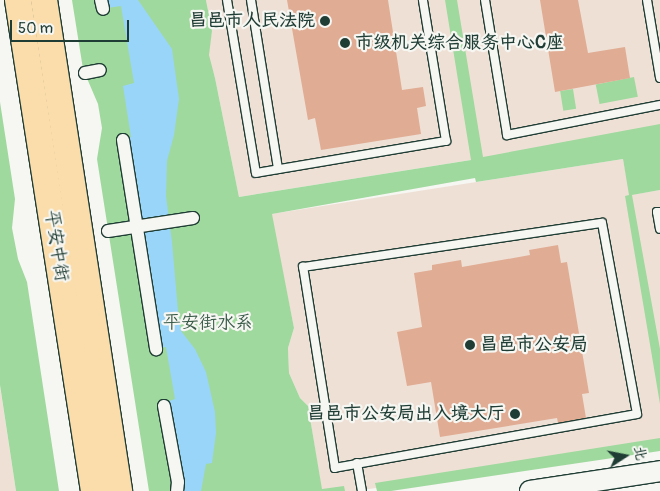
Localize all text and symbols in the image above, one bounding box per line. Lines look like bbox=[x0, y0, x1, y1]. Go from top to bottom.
scale bar bbox=[12, 10, 131, 42]
place label: 昌邑市人民法院 bbox=[189, 10, 315, 32]
marker: 昌邑市人民法院 bbox=[319, 15, 331, 27]
text: 50 m bbox=[18, 19, 53, 38]
place label: 市级机关综合服务中心C座 bbox=[355, 32, 564, 54]
marker: 市级机关综合服务中心C座 bbox=[339, 37, 351, 49]
street label: 平安中街 bbox=[40, 209, 72, 283]
park label: 平安街水系 bbox=[163, 312, 253, 334]
place label: 昌邑市公安局 bbox=[480, 334, 588, 356]
marker: 昌邑市公安局 bbox=[464, 339, 476, 351]
place label: 昌邑市公安局出入境大厅 bbox=[307, 403, 505, 425]
marker: 昌邑市公安局出入境大厅 bbox=[509, 408, 521, 420]
north arrow bbox=[600, 431, 650, 481]
text: 北 bbox=[631, 445, 650, 462]

